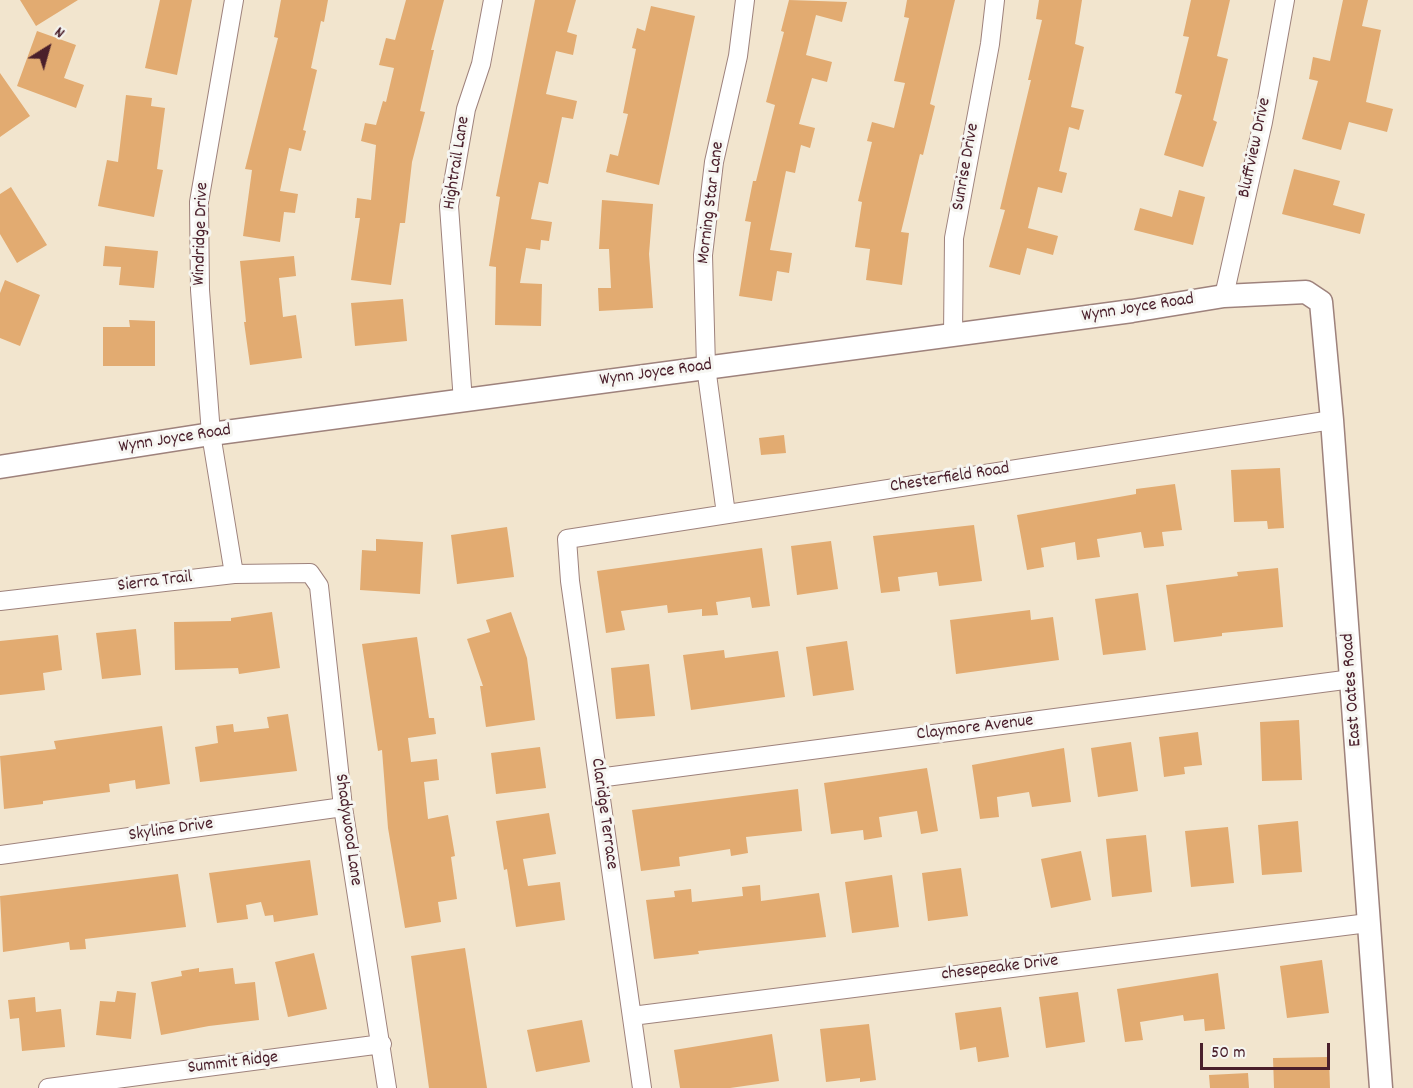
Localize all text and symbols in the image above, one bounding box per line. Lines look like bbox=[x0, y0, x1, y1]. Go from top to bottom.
north arrow bbox=[18, 18, 78, 78]
text: N bbox=[49, 22, 69, 45]
street label: Bluffview Drive bbox=[1235, 96, 1277, 200]
street label: Hightrail Lane bbox=[440, 115, 476, 211]
street label: Sunrise Drive bbox=[949, 122, 985, 212]
street label: Morning Star Lane bbox=[694, 141, 730, 265]
street label: Windridge Drive bbox=[189, 182, 215, 286]
street label: Wynn Joyce Road bbox=[1080, 289, 1196, 329]
street label: Wynn Joyce Road bbox=[598, 355, 714, 393]
street label: Wynn Joyce Road bbox=[117, 420, 233, 460]
street label: Chesterfield Road bbox=[889, 459, 1011, 499]
street label: Sierra Trail bbox=[116, 568, 194, 598]
street label: East Oates Road bbox=[1338, 633, 1368, 747]
street label: Claymore Avenue bbox=[915, 711, 1035, 747]
street label: Claridge Terrace bbox=[585, 757, 621, 871]
street label: Shadywood Lane bbox=[328, 773, 366, 887]
street label: Skyline Drive bbox=[127, 814, 215, 848]
street label: chesepeake Drive bbox=[940, 951, 1060, 987]
scale bar bbox=[1203, 1031, 1334, 1069]
text: 50 m bbox=[1211, 1041, 1246, 1066]
street label: Summit Ridge bbox=[187, 1048, 279, 1080]

